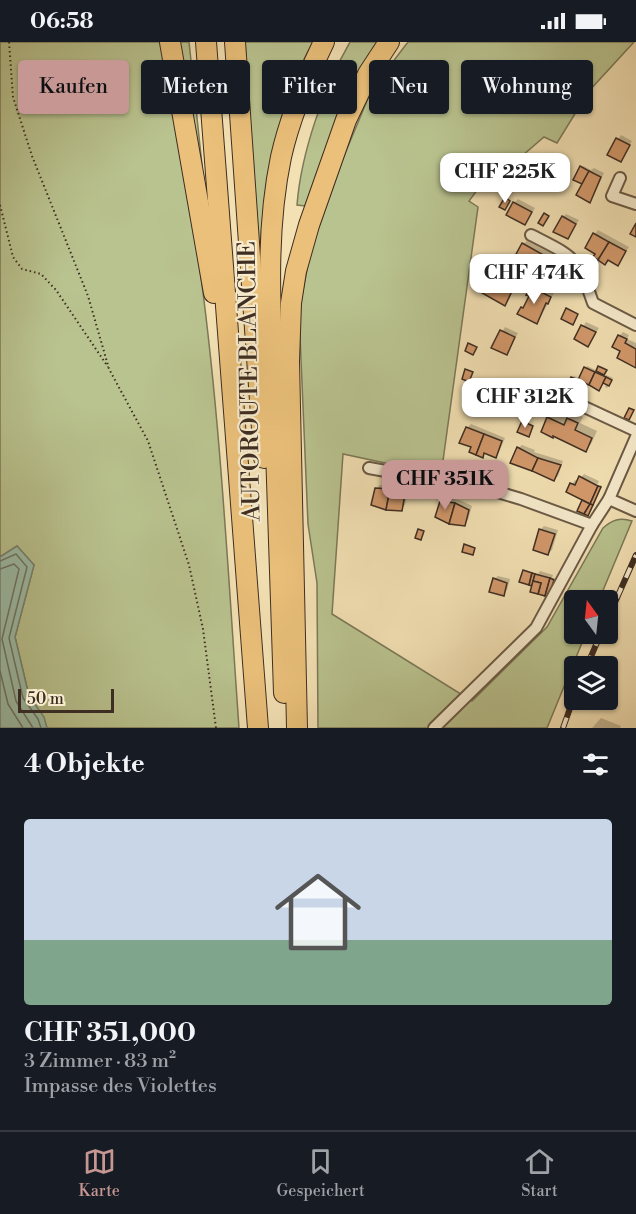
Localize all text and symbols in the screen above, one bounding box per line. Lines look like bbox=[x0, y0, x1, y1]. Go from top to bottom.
text: 06:58 bbox=[30, 8, 94, 35]
chip: Kaufen bbox=[18, 60, 129, 114]
chip: Mieten bbox=[141, 60, 250, 114]
chip: Filter bbox=[262, 60, 357, 114]
chip: Neu bbox=[369, 60, 449, 114]
chip: Wohnung bbox=[461, 60, 593, 114]
pin: CHF 225K bbox=[443, 153, 567, 204]
text: CHF 225K bbox=[454, 160, 556, 185]
street label: AUTOROUTE BLANCHE bbox=[233, 241, 267, 522]
pin: CHF 474K bbox=[472, 254, 596, 305]
text: CHF 474K bbox=[484, 261, 584, 286]
pin: CHF 312K bbox=[463, 378, 587, 429]
text: CHF 312K bbox=[476, 385, 574, 410]
pin: CHF 351K bbox=[383, 460, 507, 511]
text: CHF 351K bbox=[396, 467, 494, 492]
north arrow bbox=[564, 590, 618, 644]
map controls bbox=[564, 590, 618, 710]
button: layers bbox=[564, 656, 618, 710]
scale bar bbox=[18, 686, 114, 714]
text: 50 m bbox=[27, 689, 64, 709]
text: 4 Objekte bbox=[24, 748, 145, 780]
icon: filters bbox=[579, 748, 612, 781]
icon: home bbox=[264, 858, 372, 966]
text: CHF 351,000 bbox=[24, 1017, 196, 1049]
text: 3 Zimmer · 83 m² bbox=[24, 1049, 176, 1074]
text: Impasse des Violettes bbox=[24, 1074, 217, 1099]
tab: Karte bbox=[78, 1145, 120, 1201]
tab: Gespeichert bbox=[277, 1145, 365, 1201]
tab: Start bbox=[521, 1145, 558, 1201]

